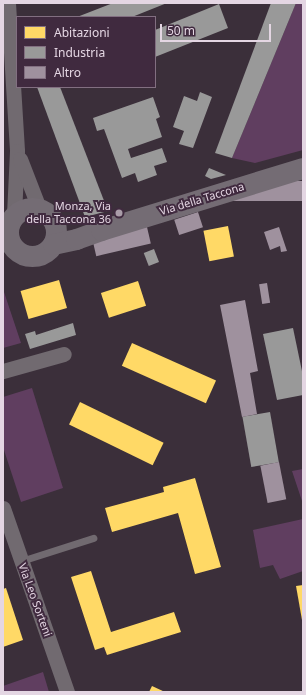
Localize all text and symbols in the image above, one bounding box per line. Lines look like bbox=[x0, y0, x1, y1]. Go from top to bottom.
legend bbox=[16, 16, 156, 88]
scale bar bbox=[162, 16, 273, 42]
text: 50 m bbox=[167, 22, 195, 39]
text: Abitazioni bbox=[54, 24, 110, 41]
text: Industria bbox=[54, 44, 105, 61]
text: Altro bbox=[54, 64, 81, 81]
street label: Via della Taccona bbox=[158, 180, 246, 218]
place label: Monza, Via della Taccona 36 bbox=[26, 200, 111, 226]
marker: Monza, Via della Taccona 36 bbox=[114, 208, 124, 218]
street label: Via Leo Sorteni bbox=[16, 562, 54, 638]

